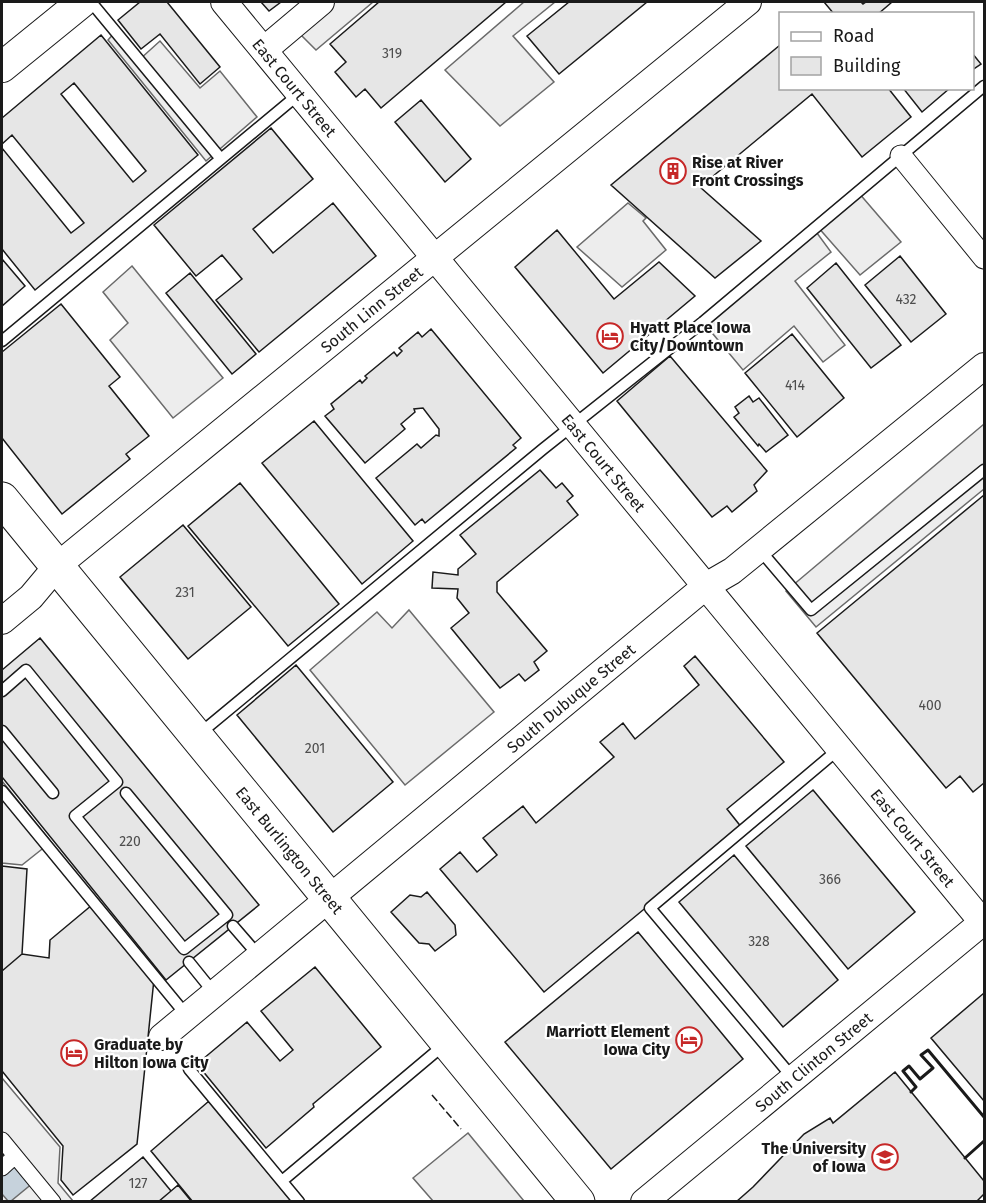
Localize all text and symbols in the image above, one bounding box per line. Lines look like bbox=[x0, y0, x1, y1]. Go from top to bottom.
legend bbox=[779, 12, 974, 90]
text: Road bbox=[833, 25, 875, 47]
street label: East Court Street bbox=[249, 35, 341, 141]
house number: 319 bbox=[382, 45, 402, 62]
text: Building bbox=[833, 55, 901, 77]
place label: Rise at River Front Crossings bbox=[692, 153, 804, 190]
building icon: Rise at River Front Crossings bbox=[658, 156, 688, 186]
street label: South Linn Street bbox=[317, 262, 426, 356]
house number: 432 bbox=[896, 291, 917, 308]
place label: Hyatt Place Iowa City/Downtown bbox=[630, 318, 751, 355]
hotel icon: Hyatt Place Iowa City/Downtown bbox=[595, 321, 625, 351]
house number: 414 bbox=[785, 377, 806, 394]
street label: East Court Street bbox=[558, 410, 650, 516]
house number: 231 bbox=[175, 584, 195, 601]
street label: South Dubuque Street bbox=[503, 639, 639, 757]
house number: 400 bbox=[918, 697, 942, 714]
house number: 201 bbox=[305, 740, 325, 757]
street label: East Burlington Street bbox=[232, 783, 347, 918]
street label: East Court Street bbox=[867, 785, 959, 891]
house number: 220 bbox=[119, 833, 141, 850]
house number: 366 bbox=[819, 871, 841, 888]
house number: 328 bbox=[748, 933, 770, 950]
street label: South Clinton Street bbox=[751, 1008, 876, 1116]
place label: Marriott Element Iowa City bbox=[546, 1022, 671, 1059]
hotel icon: Marriott Element Iowa City bbox=[674, 1025, 704, 1055]
place label: Graduate by Hilton Iowa City bbox=[94, 1035, 209, 1072]
hotel icon: Graduate by Hilton Iowa City bbox=[59, 1038, 89, 1068]
place label: The University of Iowa bbox=[762, 1139, 867, 1176]
school or university icon: The University of Iowa bbox=[870, 1142, 900, 1172]
house number: 127 bbox=[128, 1175, 148, 1192]

